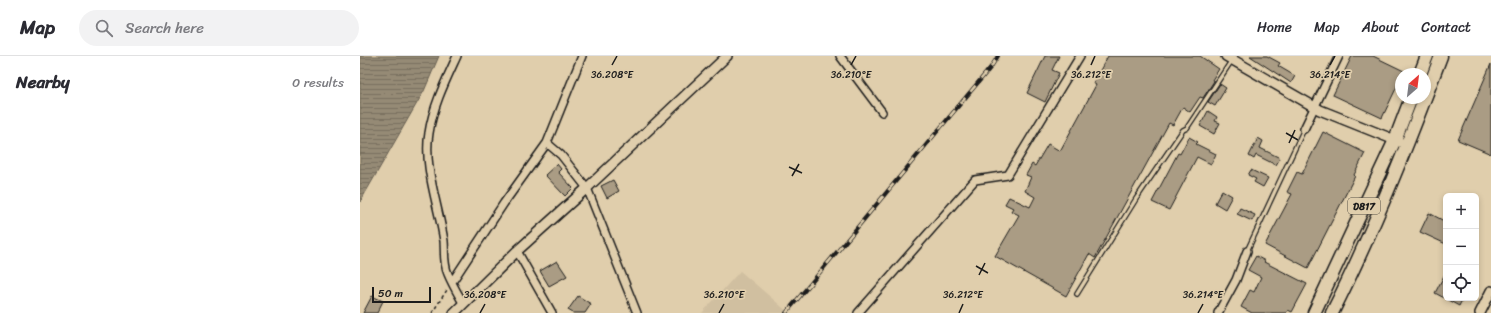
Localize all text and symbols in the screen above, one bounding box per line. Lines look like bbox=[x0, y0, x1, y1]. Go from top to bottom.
search box bbox=[79, 10, 359, 46]
text: Map bbox=[20, 11, 55, 44]
text: Search here bbox=[125, 15, 204, 41]
text: Home bbox=[1257, 15, 1292, 40]
text: Map bbox=[1314, 15, 1340, 40]
text: About bbox=[1362, 15, 1399, 40]
text: Contact bbox=[1421, 15, 1471, 40]
icon: search bbox=[93, 17, 115, 39]
text: 36.208°E bbox=[591, 66, 635, 84]
text: 36.210°E bbox=[831, 66, 873, 84]
text: 36.212°E bbox=[1071, 66, 1112, 84]
text: 36.214°E bbox=[1310, 66, 1352, 84]
text: Nearby bbox=[16, 67, 70, 97]
north arrow bbox=[1395, 68, 1431, 104]
text: 0 results bbox=[292, 71, 344, 94]
map controls bbox=[1443, 193, 1479, 301]
button: + bbox=[1443, 193, 1479, 229]
road number: D817 bbox=[1348, 198, 1380, 214]
button: − bbox=[1443, 229, 1479, 265]
button: locate bbox=[1443, 265, 1479, 301]
text: 50 m bbox=[378, 284, 403, 303]
scale bar bbox=[372, 285, 431, 304]
text: 36.208°E bbox=[464, 286, 508, 304]
text: 36.210°E bbox=[704, 286, 746, 304]
text: 36.212°E bbox=[943, 286, 984, 304]
text: 36.214°E bbox=[1183, 286, 1225, 304]

